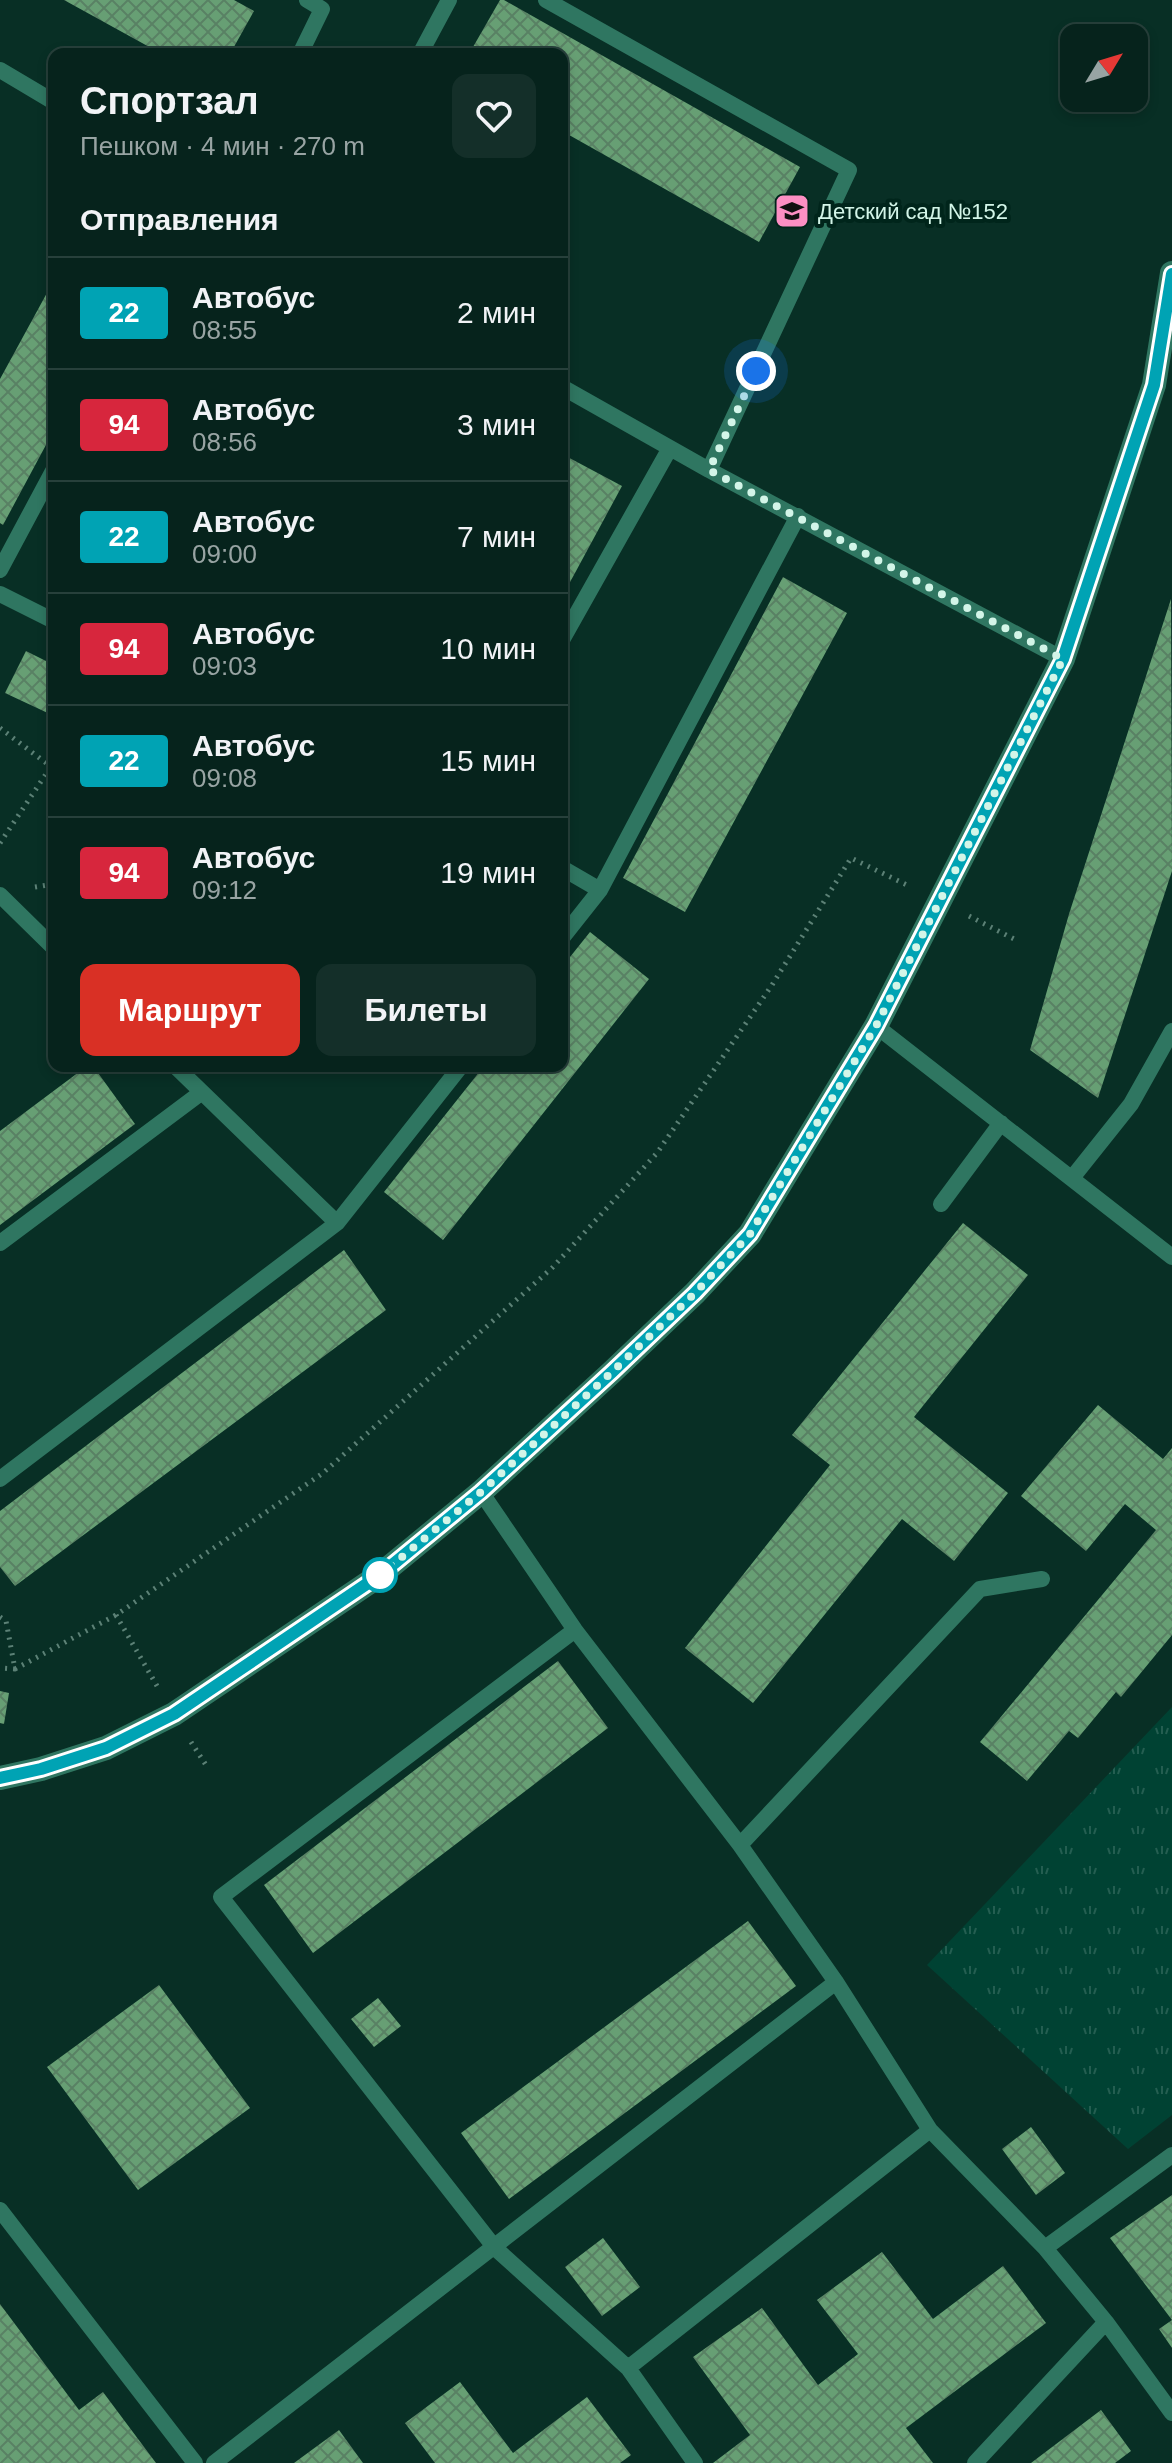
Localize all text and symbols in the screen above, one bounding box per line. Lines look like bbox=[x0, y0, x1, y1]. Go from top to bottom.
north arrow bbox=[1060, 24, 1148, 112]
map controls bbox=[1060, 24, 1148, 112]
button: heart bbox=[452, 74, 536, 158]
text: Спортзал bbox=[80, 80, 259, 122]
text: Пешком · 4 мин · 270 m bbox=[80, 131, 365, 161]
school or university icon: Детский сад №152 bbox=[773, 192, 811, 230]
place label: Детский сад №152 bbox=[818, 199, 1008, 224]
text: Отправления bbox=[80, 203, 279, 236]
text: Автобус bbox=[192, 281, 315, 314]
text: 2 мин bbox=[457, 296, 536, 329]
text: 22 bbox=[108, 297, 140, 328]
text: 08:55 bbox=[192, 315, 257, 345]
your location bbox=[736, 351, 776, 391]
text: Автобус bbox=[192, 393, 315, 426]
text: 3 мин bbox=[457, 408, 536, 441]
text: 94 bbox=[108, 409, 140, 440]
text: 08:56 bbox=[192, 427, 257, 457]
text: Автобус bbox=[192, 505, 315, 538]
text: 7 мин bbox=[457, 520, 536, 553]
text: 22 bbox=[108, 521, 140, 552]
text: 09:00 bbox=[192, 539, 257, 569]
text: Автобус bbox=[192, 617, 315, 650]
text: 10 мин bbox=[440, 632, 536, 665]
text: 94 bbox=[108, 633, 140, 664]
text: 09:03 bbox=[192, 651, 257, 681]
text: Автобус bbox=[192, 729, 315, 762]
text: 15 мин bbox=[440, 744, 536, 777]
text: 22 bbox=[108, 745, 140, 776]
text: 09:08 bbox=[192, 763, 257, 793]
text: Автобус bbox=[192, 841, 315, 874]
text: 19 мин bbox=[440, 856, 536, 889]
text: 94 bbox=[108, 857, 140, 888]
text: 09:12 bbox=[192, 875, 257, 905]
button: Маршрут bbox=[80, 964, 300, 1056]
button: Билеты bbox=[316, 964, 536, 1056]
unlabelled marker bbox=[363, 1558, 397, 1592]

